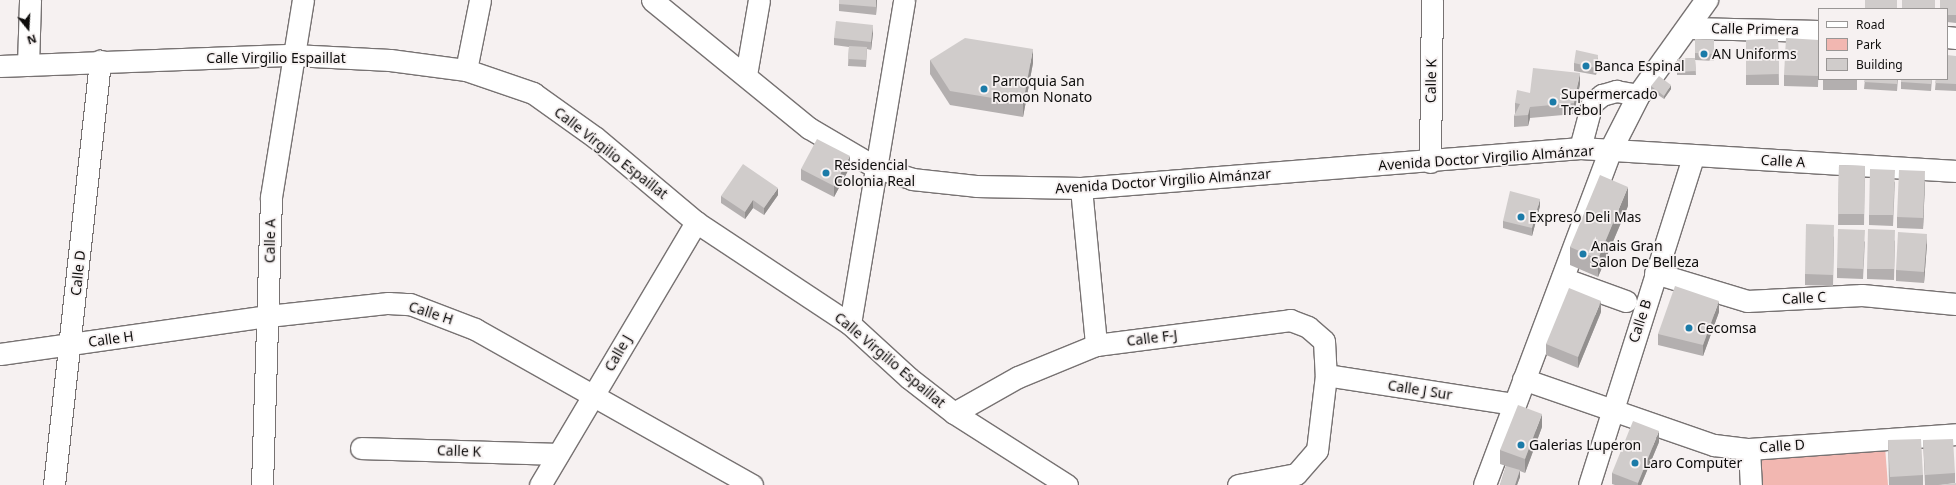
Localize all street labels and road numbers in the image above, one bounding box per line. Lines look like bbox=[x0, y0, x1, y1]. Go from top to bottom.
street label: Calle Primera bbox=[1711, 20, 1799, 38]
street label: Calle Virgilio Espaillat bbox=[206, 50, 346, 66]
street label: Calle K bbox=[1422, 59, 1440, 103]
street label: Calle Virgilio Espaillat bbox=[551, 103, 671, 203]
street label: Avenida Doctor Virgilio Almánzar bbox=[1378, 142, 1594, 174]
street label: Calle A bbox=[1760, 151, 1806, 171]
street label: Avenida Doctor Virgilio Almánzar bbox=[1055, 165, 1271, 197]
street label: Calle A bbox=[261, 219, 279, 263]
street label: Calle D bbox=[67, 249, 89, 297]
street label: Calle C bbox=[1781, 288, 1827, 308]
street label: Calle B bbox=[1625, 297, 1655, 345]
street label: Calle H bbox=[407, 298, 455, 328]
street label: Calle Virgilio Espaillat bbox=[831, 309, 949, 411]
street label: Calle H bbox=[87, 327, 135, 351]
street label: Calle F-J bbox=[1126, 327, 1178, 349]
street label: Calle J bbox=[601, 332, 635, 374]
street label: Calle J Sur bbox=[1387, 377, 1453, 403]
street label: Calle D bbox=[1759, 436, 1805, 456]
street label: Calle K bbox=[437, 442, 481, 460]

